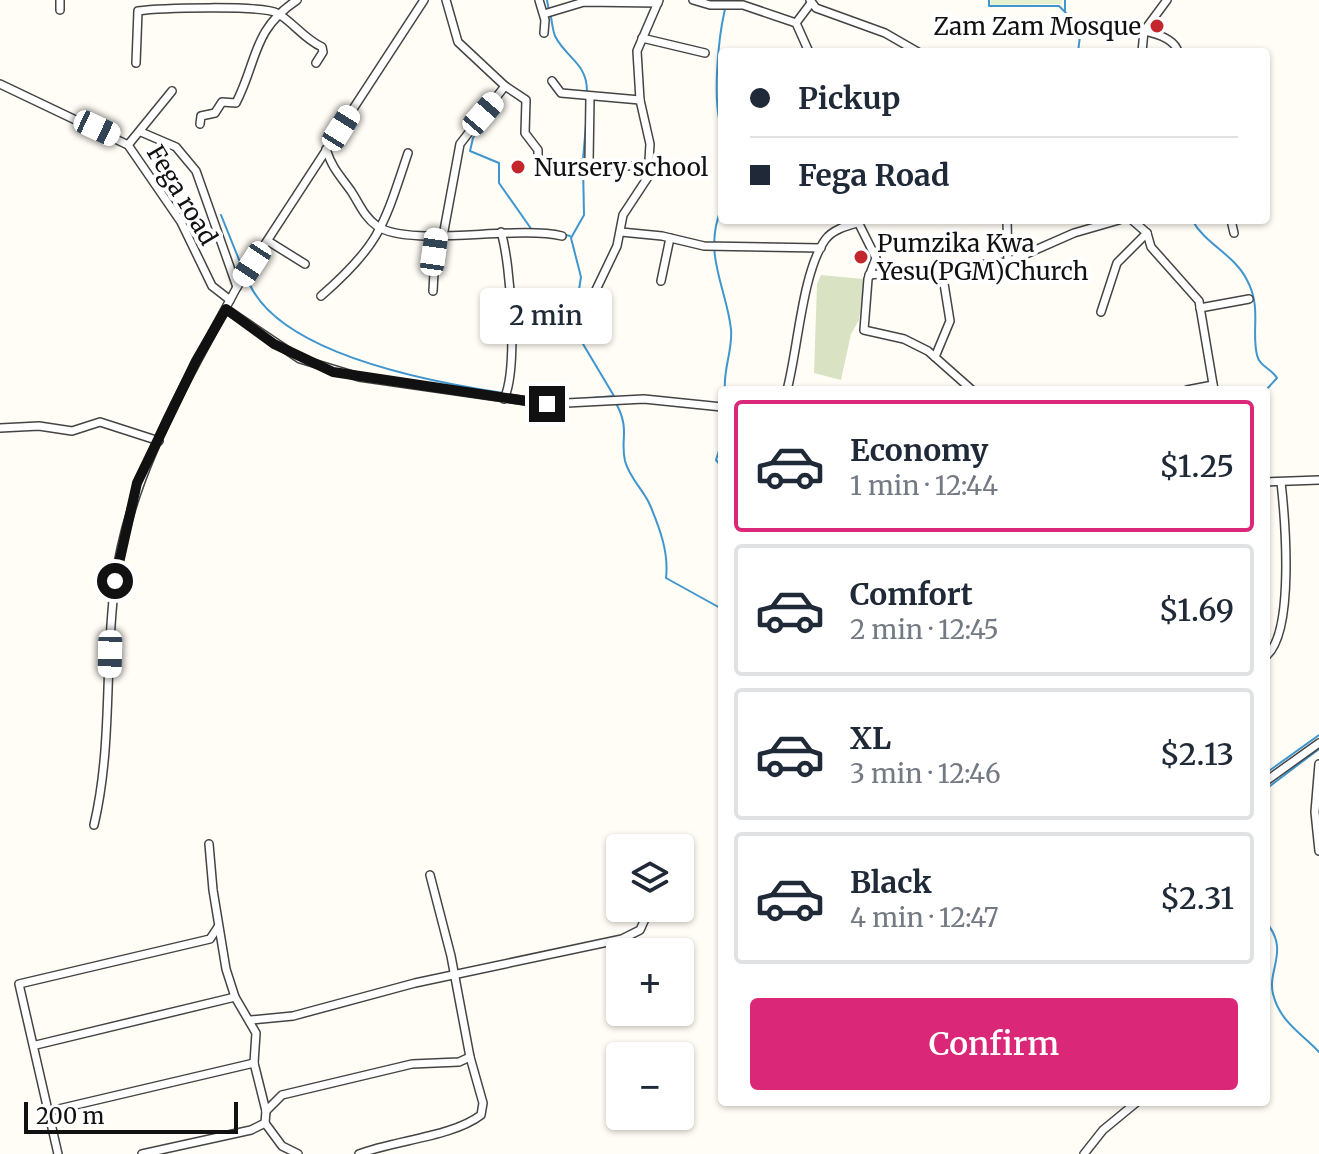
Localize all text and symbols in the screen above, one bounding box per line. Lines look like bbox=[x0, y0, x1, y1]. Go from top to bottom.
place label: Zam Zam Mosque bbox=[933, 11, 1141, 42]
marker: Zam Zam Mosque bbox=[1148, 17, 1166, 35]
text: Pickup bbox=[798, 79, 900, 117]
car bbox=[458, 88, 508, 140]
car bbox=[318, 101, 364, 155]
car bbox=[70, 107, 124, 149]
street label: Fega road bbox=[140, 139, 224, 251]
place label: Nursery school bbox=[534, 152, 708, 183]
text: Fega Road bbox=[798, 156, 949, 194]
marker: Nursery school bbox=[509, 158, 527, 176]
car bbox=[419, 227, 449, 277]
place label: Pumzika Kwa Yesu(PGM)Church bbox=[876, 228, 1088, 287]
car bbox=[229, 237, 275, 291]
marker: Pumzika Kwa Yesu(PGM)Church bbox=[852, 248, 870, 266]
callout: 2 min bbox=[481, 288, 613, 344]
text: 2 min bbox=[509, 299, 583, 332]
route end bbox=[529, 386, 565, 422]
icon: car bbox=[754, 430, 826, 502]
text: Economy bbox=[850, 431, 988, 469]
text: $1.25 bbox=[1159, 447, 1234, 485]
text: 1 min · 12:44 bbox=[850, 469, 998, 502]
route start bbox=[97, 563, 133, 599]
icon: car bbox=[754, 574, 826, 646]
text: Comfort bbox=[850, 575, 973, 613]
text: $1.69 bbox=[1159, 591, 1234, 629]
text: 2 min · 12:45 bbox=[850, 613, 999, 646]
car bbox=[98, 630, 122, 678]
icon: car bbox=[754, 718, 826, 790]
text: XL bbox=[850, 719, 891, 757]
text: $2.13 bbox=[1160, 735, 1234, 773]
text: 3 min · 12:46 bbox=[850, 757, 1001, 790]
map controls bbox=[606, 834, 694, 1130]
button: layers bbox=[606, 834, 694, 922]
icon: car bbox=[754, 862, 826, 934]
text: Black bbox=[850, 863, 932, 901]
text: $2.31 bbox=[1160, 879, 1234, 917]
text: 4 min · 12:47 bbox=[850, 901, 998, 934]
button: + bbox=[606, 938, 694, 1026]
button: Confirm bbox=[750, 998, 1238, 1090]
button: − bbox=[606, 1042, 694, 1130]
scale bar bbox=[24, 1098, 238, 1134]
text: 200 m bbox=[36, 1102, 104, 1130]

